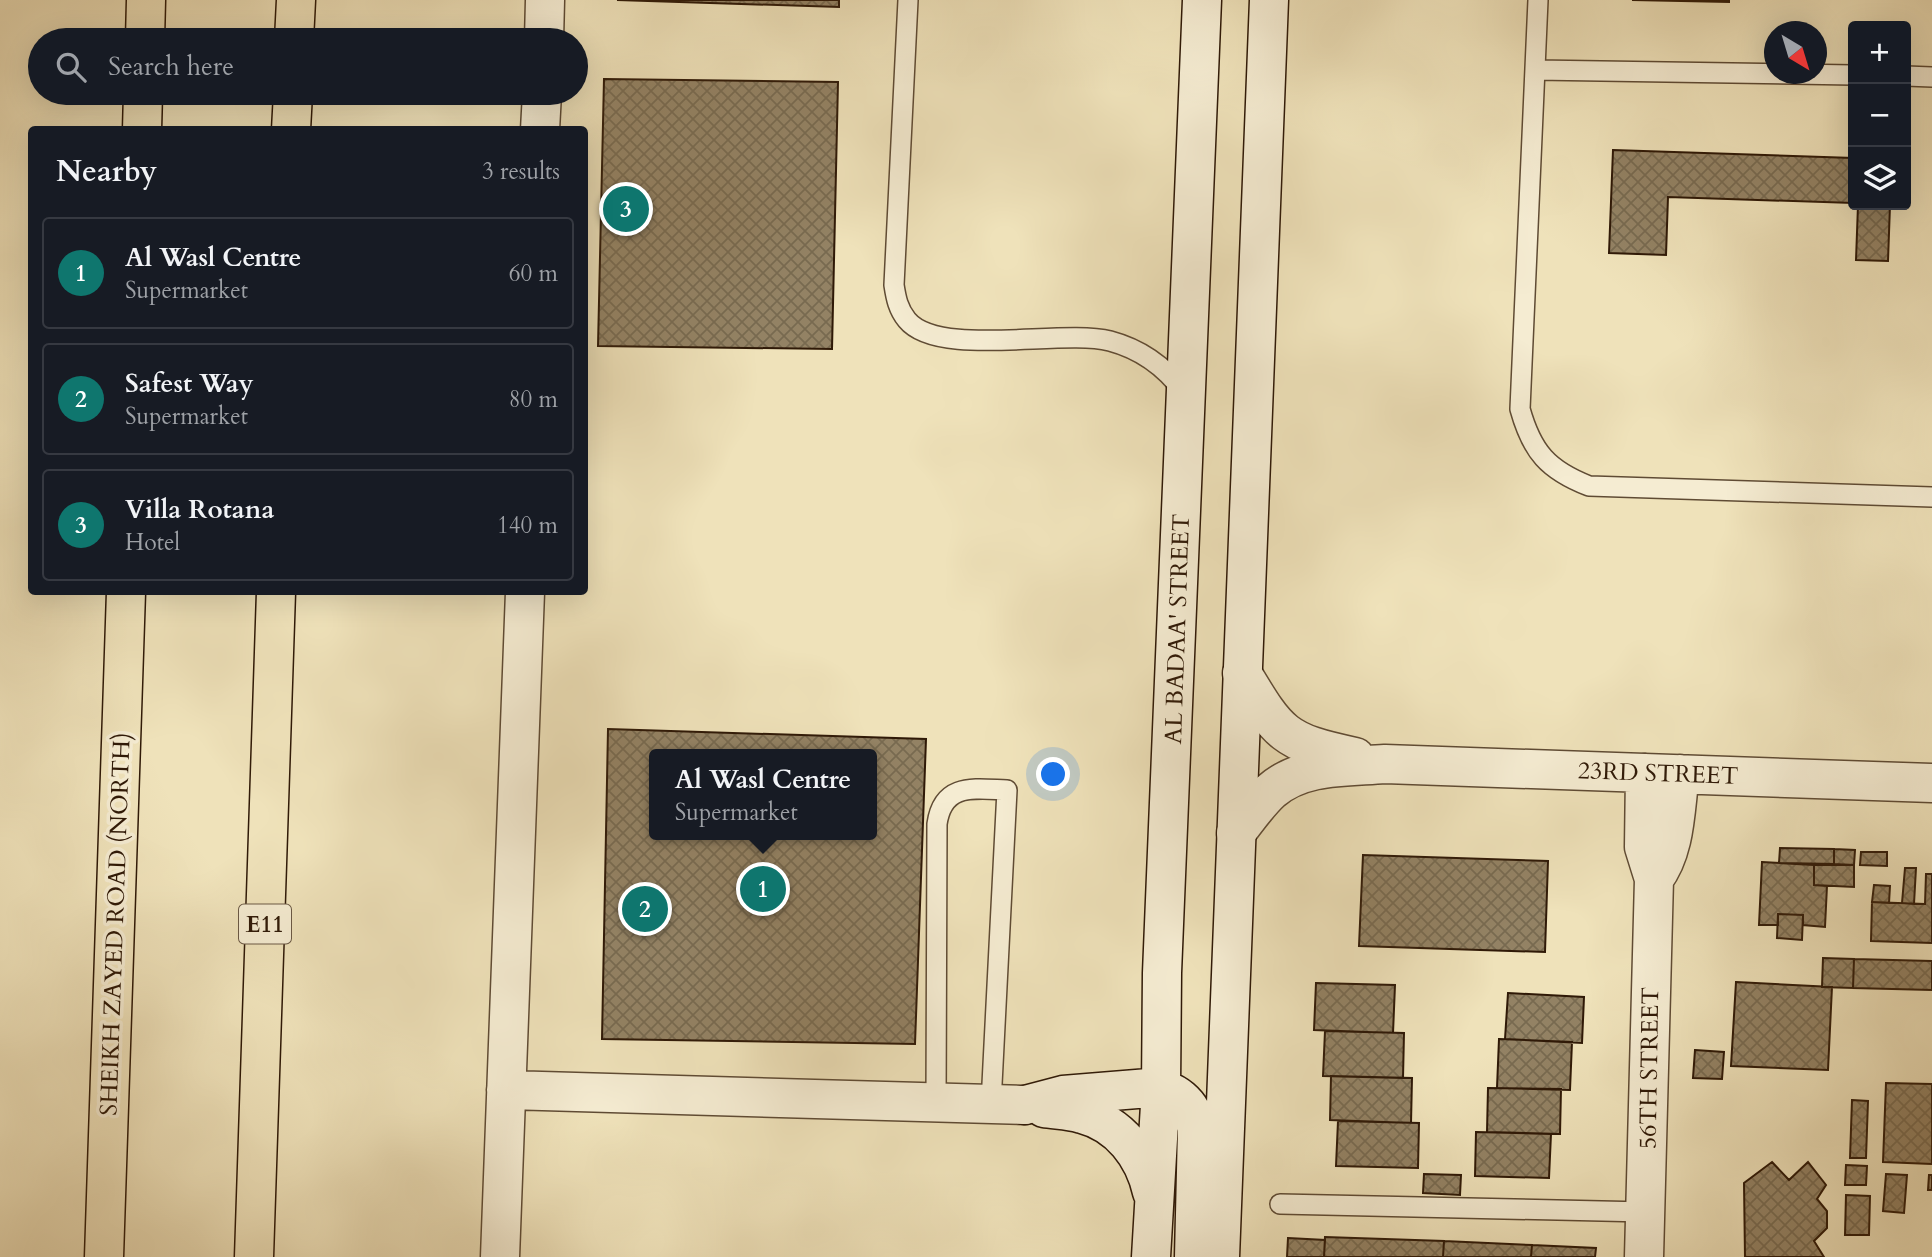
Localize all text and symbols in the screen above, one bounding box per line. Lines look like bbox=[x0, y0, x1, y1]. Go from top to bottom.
north arrow bbox=[1764, 21, 1827, 84]
map controls bbox=[1848, 21, 1911, 210]
button: + bbox=[1848, 21, 1911, 84]
search box bbox=[28, 28, 588, 105]
icon: search bbox=[52, 48, 90, 86]
text: Search here bbox=[108, 49, 234, 84]
button: − bbox=[1848, 84, 1911, 147]
button: layers bbox=[1848, 147, 1911, 210]
text: Nearby bbox=[56, 151, 157, 192]
text: 3 results bbox=[482, 156, 560, 187]
pin: 3 bbox=[603, 183, 649, 235]
text: Al Wasl Centre bbox=[125, 240, 302, 275]
text: 1 bbox=[75, 258, 87, 289]
text: 60 m bbox=[509, 258, 558, 289]
text: Supermarket bbox=[125, 275, 248, 306]
text: Safest Way bbox=[125, 366, 254, 401]
text: 2 bbox=[75, 384, 87, 415]
text: 80 m bbox=[509, 384, 558, 415]
text: Supermarket bbox=[125, 401, 248, 432]
text: Villa Rotana bbox=[125, 492, 274, 527]
text: 3 bbox=[75, 510, 87, 541]
text: 140 m bbox=[497, 510, 558, 541]
street label: AL BADAA' STREET bbox=[1157, 513, 1198, 745]
text: Hotel bbox=[125, 527, 180, 558]
street label: SHEIKH ZAYED ROAD (NORTH) bbox=[92, 732, 139, 1116]
popup bbox=[649, 749, 877, 840]
street label: 23RD STREET bbox=[1577, 754, 1739, 793]
your location bbox=[1036, 757, 1070, 791]
text: Al Wasl Centre bbox=[675, 762, 851, 797]
text: Supermarket bbox=[675, 797, 798, 828]
pin: 1 bbox=[740, 863, 786, 915]
pin: 2 bbox=[622, 883, 668, 935]
road number: E11 bbox=[239, 904, 291, 944]
street label: 56TH STREET bbox=[1632, 987, 1667, 1149]

